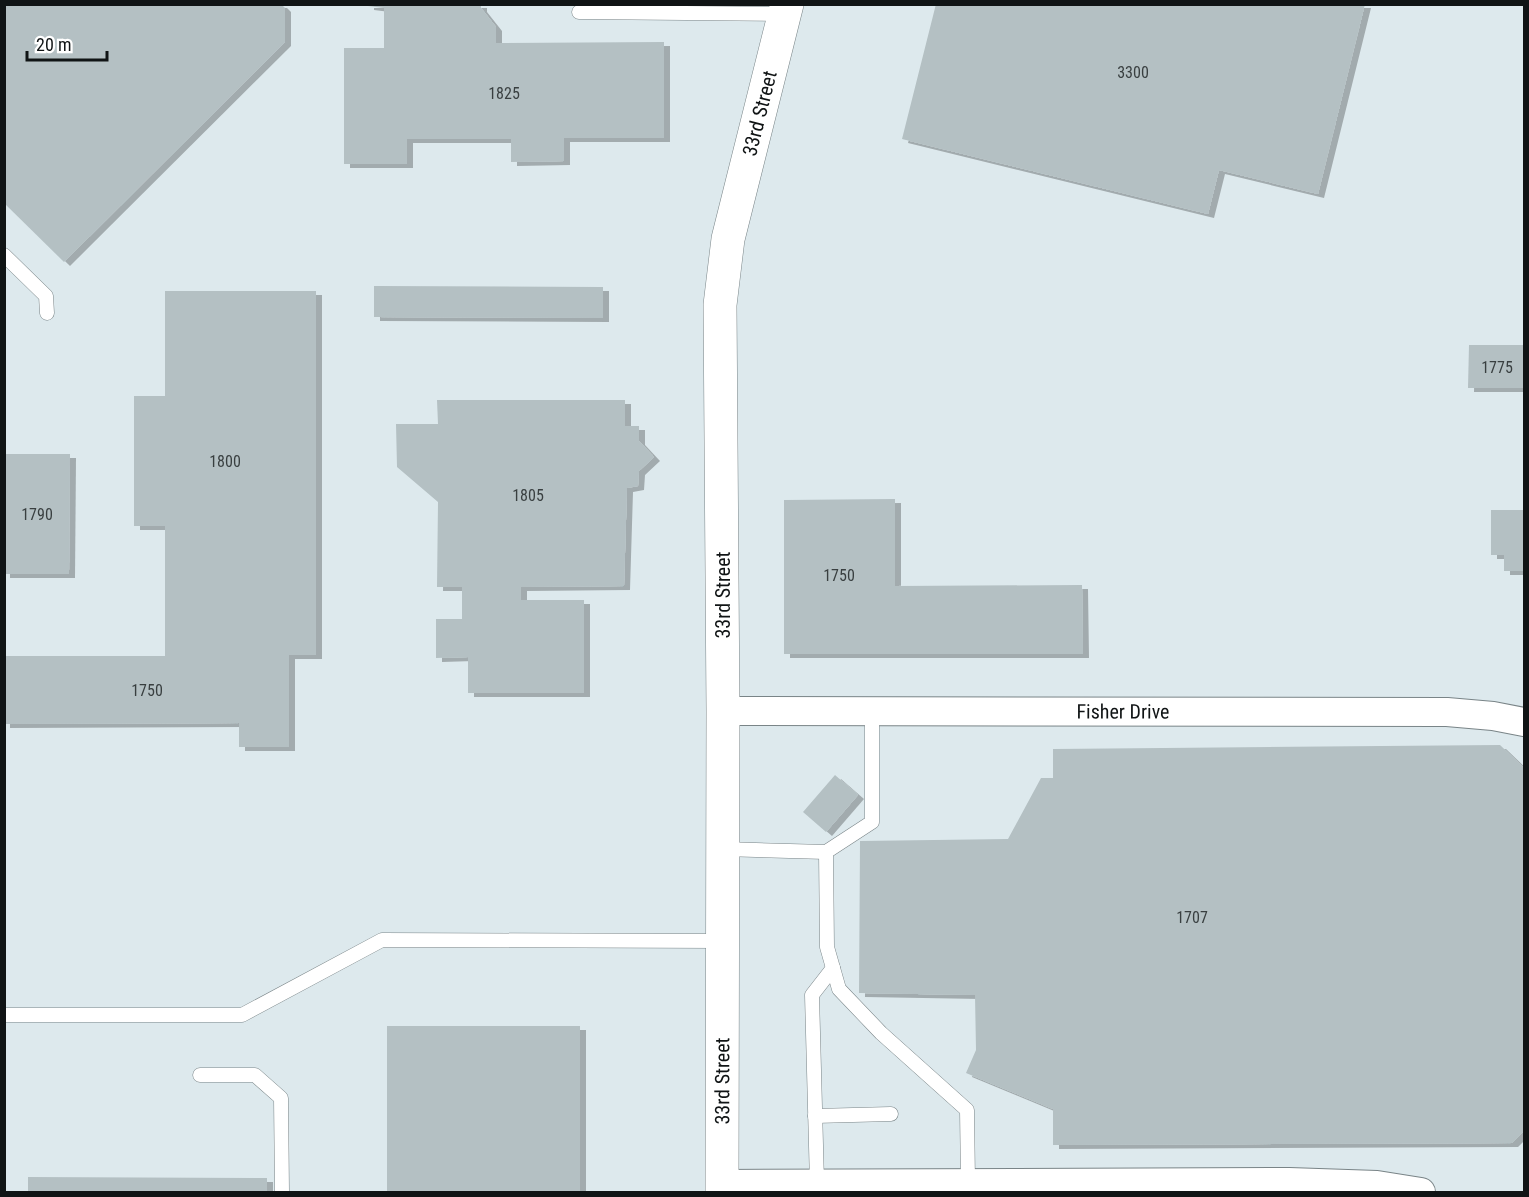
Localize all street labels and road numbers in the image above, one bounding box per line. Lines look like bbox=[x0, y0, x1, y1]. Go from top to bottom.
street label: 33rd Street bbox=[737, 68, 782, 159]
street label: 33rd Street bbox=[711, 551, 735, 639]
street label: Fisher Drive bbox=[1076, 699, 1170, 724]
street label: 33rd Street bbox=[710, 1037, 734, 1125]

